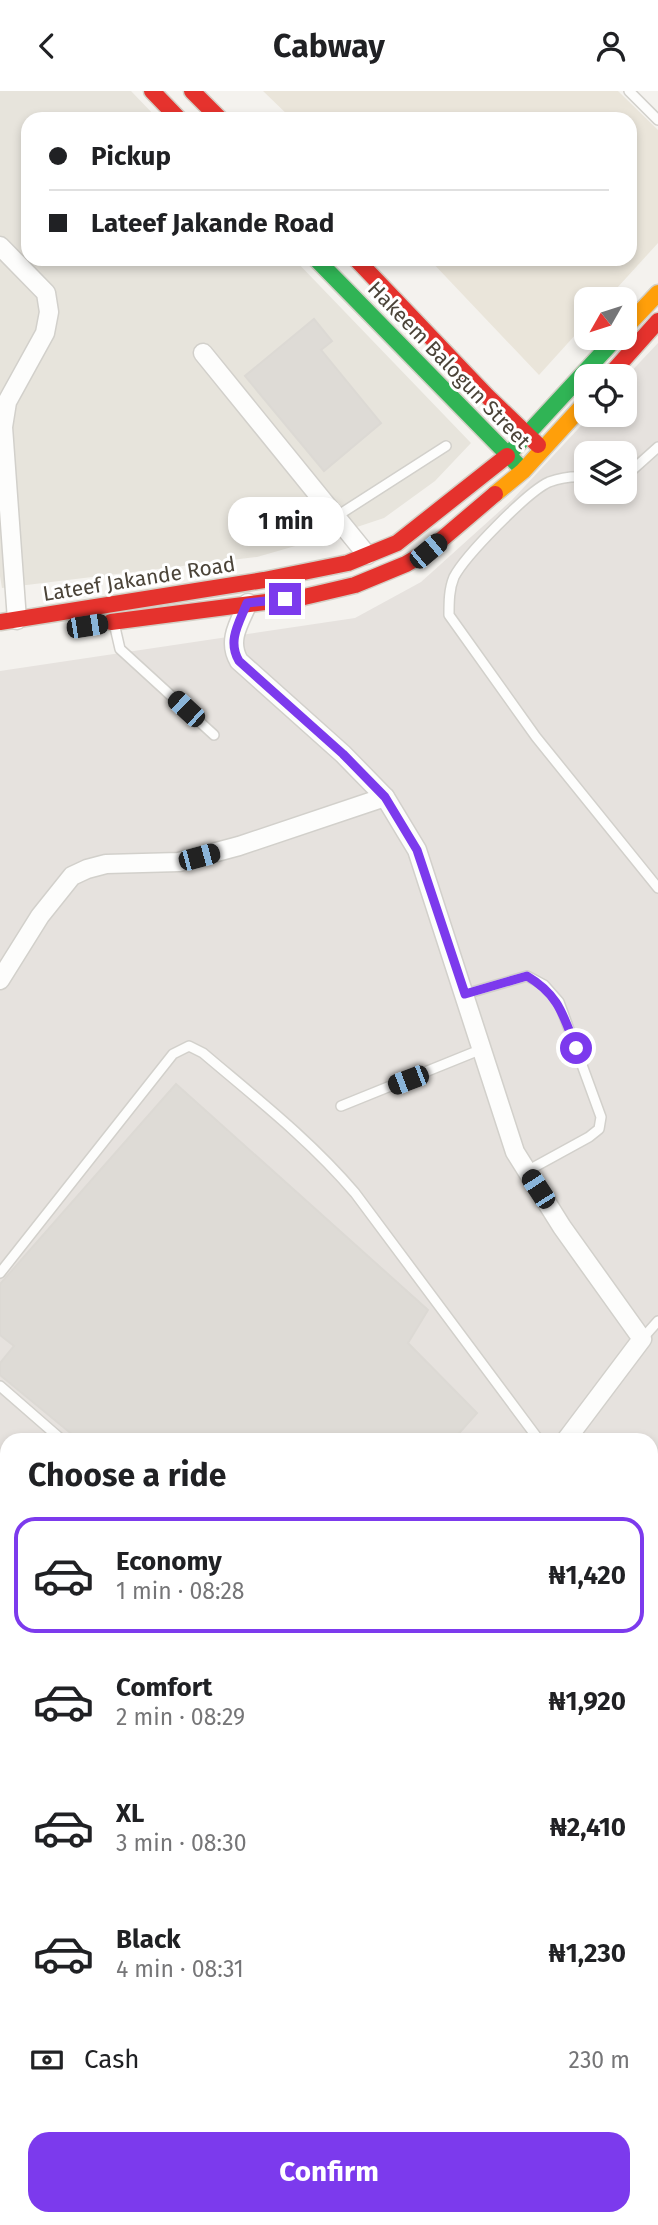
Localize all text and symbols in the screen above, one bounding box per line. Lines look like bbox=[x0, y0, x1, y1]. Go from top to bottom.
icon: back bbox=[28, 27, 66, 65]
text: Cabway bbox=[273, 27, 385, 65]
icon: person bbox=[592, 27, 630, 65]
text: Pickup bbox=[91, 141, 171, 172]
text: Lateef Jakande Road bbox=[91, 208, 334, 239]
street label: Hakeem Balogun Street bbox=[362, 276, 536, 454]
north arrow bbox=[574, 287, 637, 350]
map controls bbox=[574, 287, 637, 504]
button: locate bbox=[574, 364, 637, 427]
button: layers bbox=[574, 441, 637, 504]
callout: 1 min bbox=[227, 497, 343, 547]
text: 1 min bbox=[258, 507, 314, 535]
car bbox=[406, 529, 451, 573]
street label: Lateef Jakande Road bbox=[41, 551, 237, 607]
route end bbox=[269, 583, 301, 615]
car bbox=[65, 612, 110, 640]
car bbox=[164, 687, 209, 731]
car bbox=[176, 841, 223, 873]
route start bbox=[560, 1032, 592, 1064]
car bbox=[385, 1063, 432, 1097]
car bbox=[518, 1166, 559, 1212]
text: Choose a ride bbox=[28, 1456, 226, 1494]
icon: car bbox=[32, 1544, 95, 1607]
text: Economy bbox=[116, 1546, 222, 1577]
text: ₦1,420 bbox=[548, 1560, 626, 1591]
text: 1 min · 08:28 bbox=[116, 1577, 245, 1605]
icon: car bbox=[32, 1670, 95, 1733]
text: Comfort bbox=[116, 1672, 212, 1703]
text: ₦1,920 bbox=[549, 1686, 626, 1717]
text: 2 min · 08:29 bbox=[116, 1703, 245, 1731]
icon: car bbox=[32, 1796, 95, 1859]
text: XL bbox=[116, 1798, 144, 1829]
text: ₦2,410 bbox=[550, 1812, 626, 1843]
text: 3 min · 08:30 bbox=[116, 1829, 247, 1857]
icon: car bbox=[32, 1922, 95, 1985]
text: Black bbox=[116, 1924, 181, 1955]
text: ₦1,230 bbox=[549, 1938, 626, 1969]
text: 4 min · 08:31 bbox=[116, 1955, 244, 1983]
icon: cash bbox=[28, 2041, 66, 2079]
text: Cash bbox=[84, 2044, 140, 2075]
text: 230 m bbox=[569, 2046, 630, 2074]
button: Confirm bbox=[28, 2132, 630, 2212]

